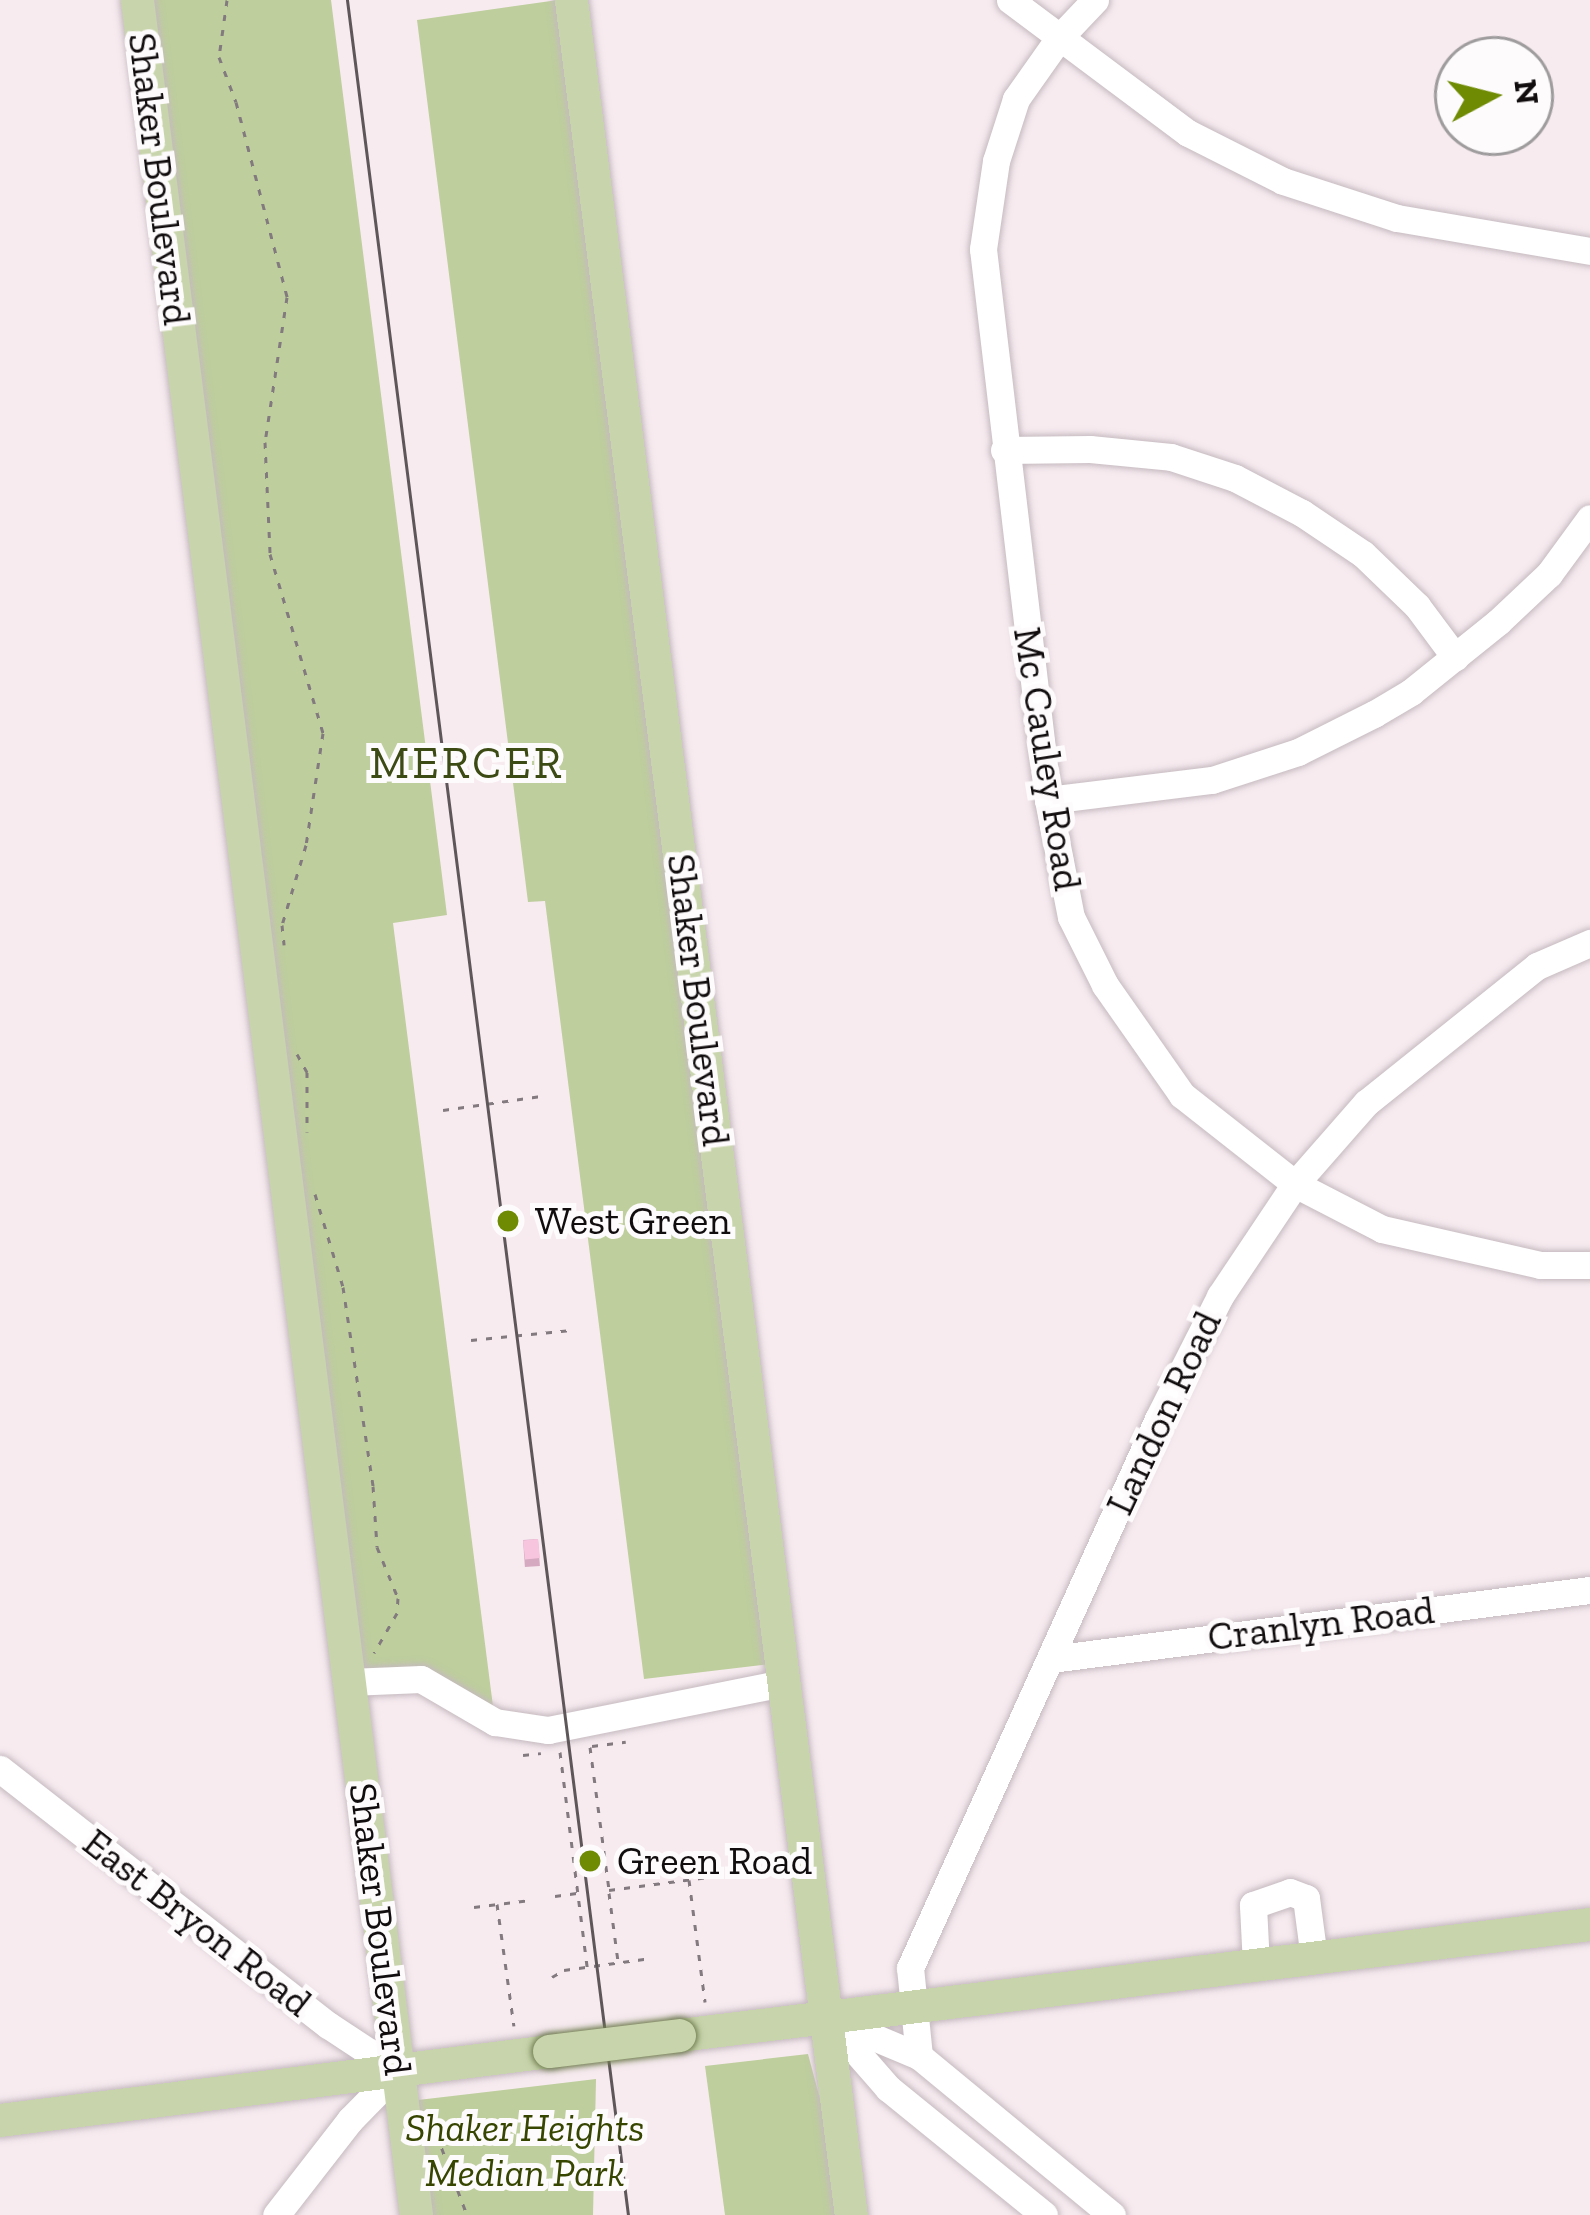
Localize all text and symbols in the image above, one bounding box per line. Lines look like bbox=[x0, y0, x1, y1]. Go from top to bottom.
street label: Shaker Boulevard bbox=[118, 30, 200, 328]
north arrow bbox=[1434, 36, 1554, 156]
text: N bbox=[1506, 77, 1548, 107]
street label: Mc Cauley Road bbox=[1003, 624, 1091, 894]
district label: MERCER bbox=[370, 737, 564, 791]
street label: Shaker Boulevard bbox=[657, 851, 739, 1149]
place label: West Green bbox=[535, 1198, 731, 1244]
marker: West Green bbox=[492, 1205, 524, 1237]
street label: Landon Road bbox=[1097, 1304, 1231, 1522]
street label: Cranlyn Road bbox=[1205, 1587, 1437, 1661]
street label: Shaker Boulevard bbox=[339, 1780, 421, 2078]
street label: East Bryon Road bbox=[74, 1819, 320, 2027]
place label: Green Road bbox=[617, 1838, 812, 1884]
marker: Green Road bbox=[574, 1845, 606, 1877]
park label: Shaker Heights Median Park bbox=[405, 2106, 645, 2197]

